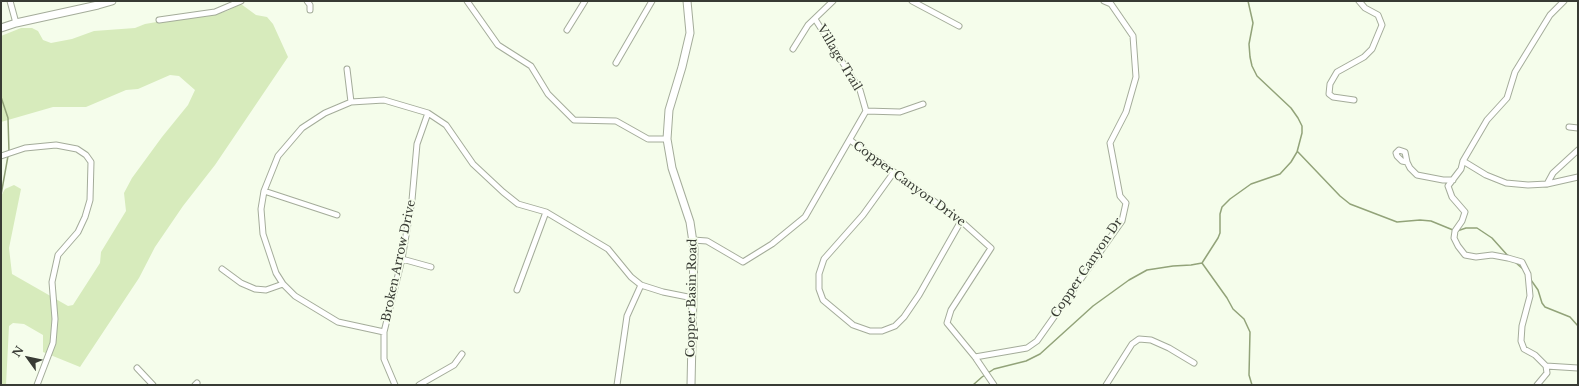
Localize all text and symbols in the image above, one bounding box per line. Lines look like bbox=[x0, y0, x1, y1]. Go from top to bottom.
street label: Village Trail bbox=[814, 22, 864, 94]
street label: Copper Canyon Drive bbox=[850, 138, 968, 230]
street label: Broken Arrow Drive bbox=[379, 199, 419, 323]
street label: Copper Canyon Dr bbox=[1048, 215, 1126, 321]
street label: Copper Basin Road bbox=[684, 238, 700, 358]
north arrow bbox=[8, 338, 48, 378]
text: N bbox=[9, 343, 27, 360]

